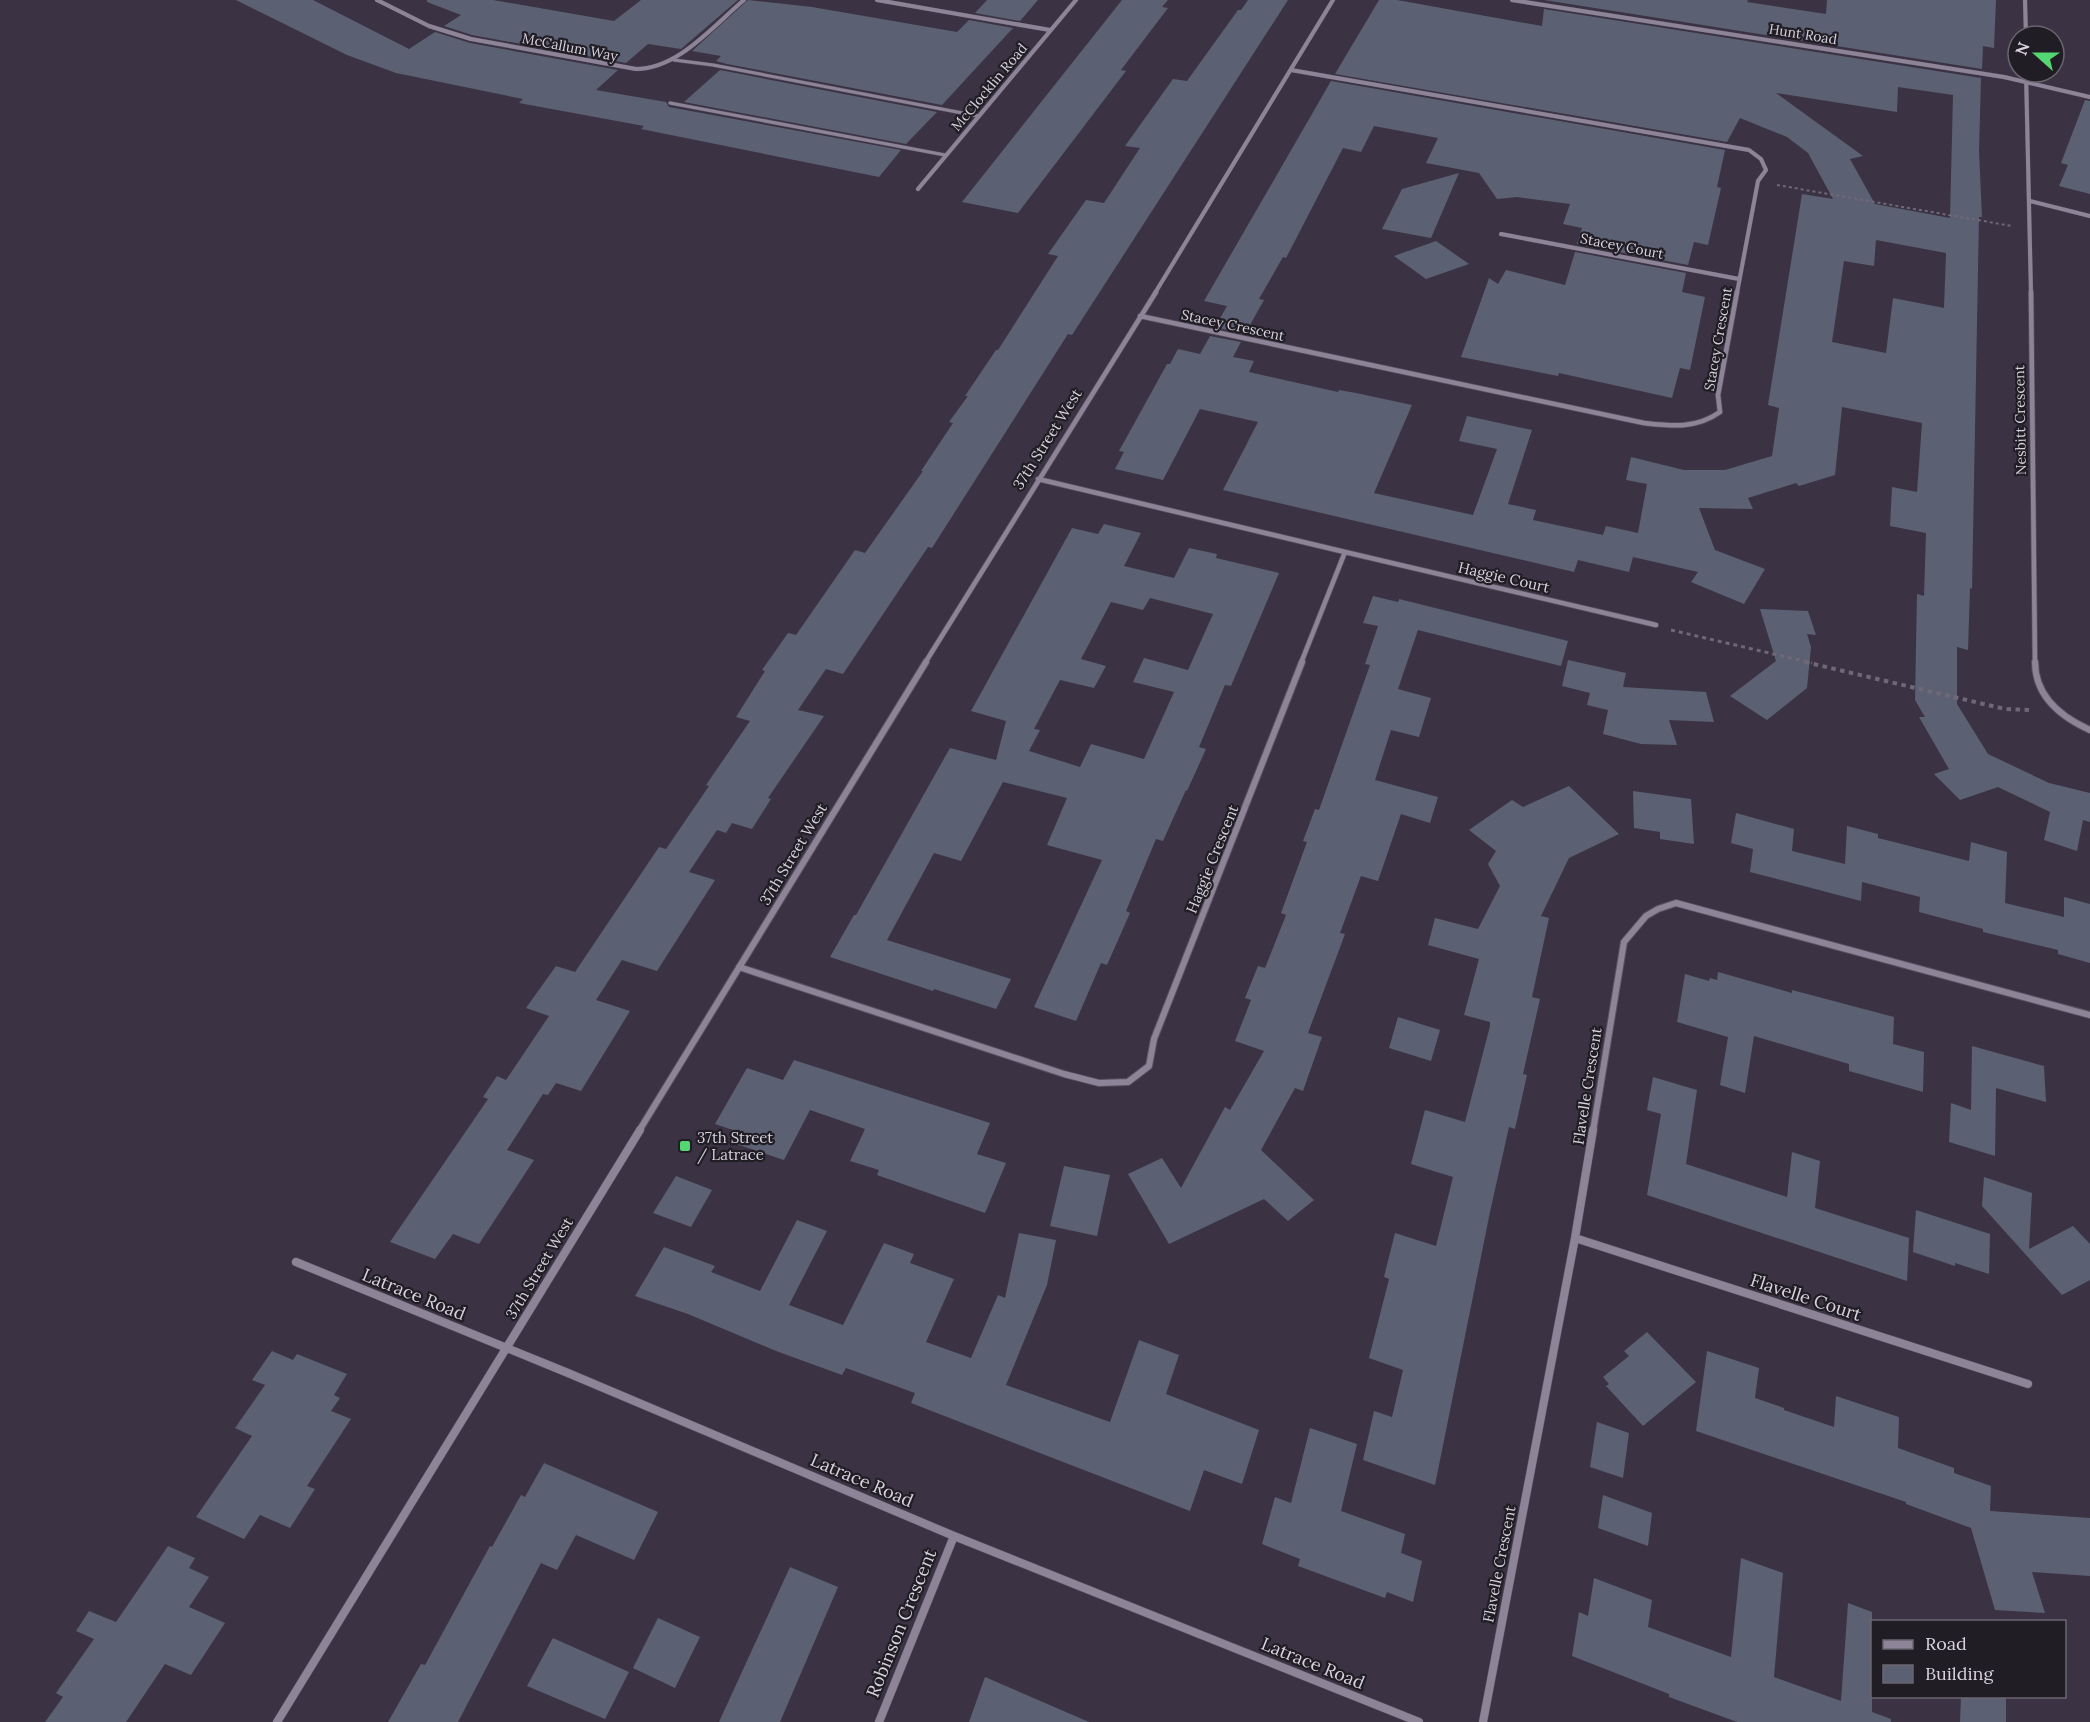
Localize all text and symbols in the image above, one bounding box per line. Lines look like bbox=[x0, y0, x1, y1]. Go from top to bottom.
street label: Hunt Road bbox=[1768, 20, 1838, 48]
north arrow bbox=[2006, 24, 2066, 84]
street label: McCallum Way bbox=[521, 29, 620, 65]
street label: McClocklin Road bbox=[947, 39, 1031, 135]
text: N bbox=[2010, 39, 2034, 58]
street label: Stacey Court bbox=[1579, 229, 1666, 263]
street label: Stacey Crescent bbox=[1700, 285, 1736, 392]
street label: Stacey Crescent bbox=[1180, 305, 1287, 345]
street label: Nesbitt Crescent bbox=[2010, 364, 2030, 475]
street label: 37th Street West bbox=[1008, 385, 1086, 493]
street label: Haggie Court bbox=[1456, 557, 1552, 597]
street label: 37th Street West bbox=[755, 800, 831, 908]
street label: Haggie Crescent bbox=[1182, 802, 1242, 916]
street label: Flavelle Crescent bbox=[1568, 1026, 1606, 1146]
place label: 37th Street / Latrace bbox=[697, 1128, 773, 1165]
marker: 37th Street / Latrace bbox=[678, 1139, 692, 1153]
street label: 37th Street West bbox=[501, 1214, 577, 1322]
street label: Latrace Road bbox=[359, 1263, 469, 1325]
street label: Flavelle Court bbox=[1747, 1268, 1865, 1326]
street label: Latrace Road bbox=[807, 1448, 917, 1512]
street label: Flavelle Crescent bbox=[1478, 1504, 1520, 1624]
street label: Robinson Crescent bbox=[861, 1545, 941, 1701]
legend bbox=[1871, 1620, 2066, 1698]
street label: Latrace Road bbox=[1258, 1632, 1368, 1694]
text: Road bbox=[1925, 1632, 1967, 1655]
text: Building bbox=[1925, 1662, 1995, 1685]

